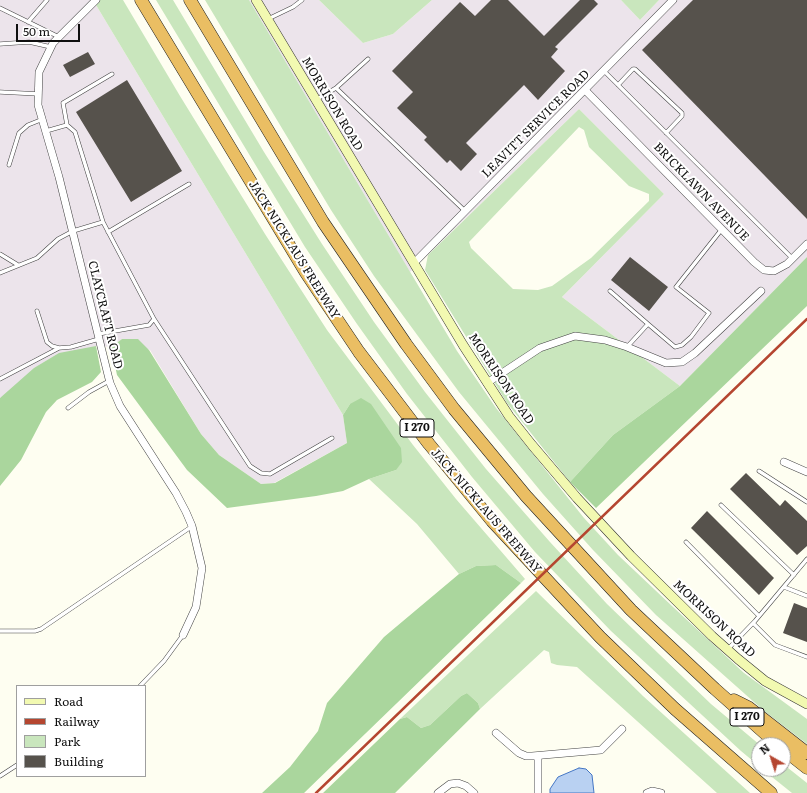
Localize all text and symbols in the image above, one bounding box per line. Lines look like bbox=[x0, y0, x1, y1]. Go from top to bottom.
scale bar bbox=[18, 16, 82, 42]
text: 50 m bbox=[23, 22, 50, 40]
street label: MORRISON ROAD bbox=[298, 55, 366, 153]
street label: LEAVITT SERVICE ROAD bbox=[479, 67, 593, 181]
street label: BRICKLAWN AVENUE bbox=[650, 140, 752, 244]
street label: JACK NICKLAUS FREEWAY bbox=[245, 178, 343, 322]
street label: CLAYCRAFT ROAD bbox=[85, 259, 125, 371]
street label: MORRISON ROAD bbox=[465, 331, 537, 427]
road number: I 270 bbox=[400, 419, 434, 437]
street label: JACK NICKLAUS FREEWAY bbox=[428, 446, 544, 576]
street label: MORRISON ROAD bbox=[670, 577, 758, 661]
legend bbox=[16, 685, 146, 777]
text: Road bbox=[54, 692, 83, 710]
road number: I 270 bbox=[730, 708, 764, 726]
text: Railway bbox=[54, 712, 100, 730]
text: Park bbox=[54, 732, 80, 750]
north arrow bbox=[751, 737, 791, 777]
text: N bbox=[755, 739, 773, 758]
text: Building bbox=[54, 752, 103, 770]

